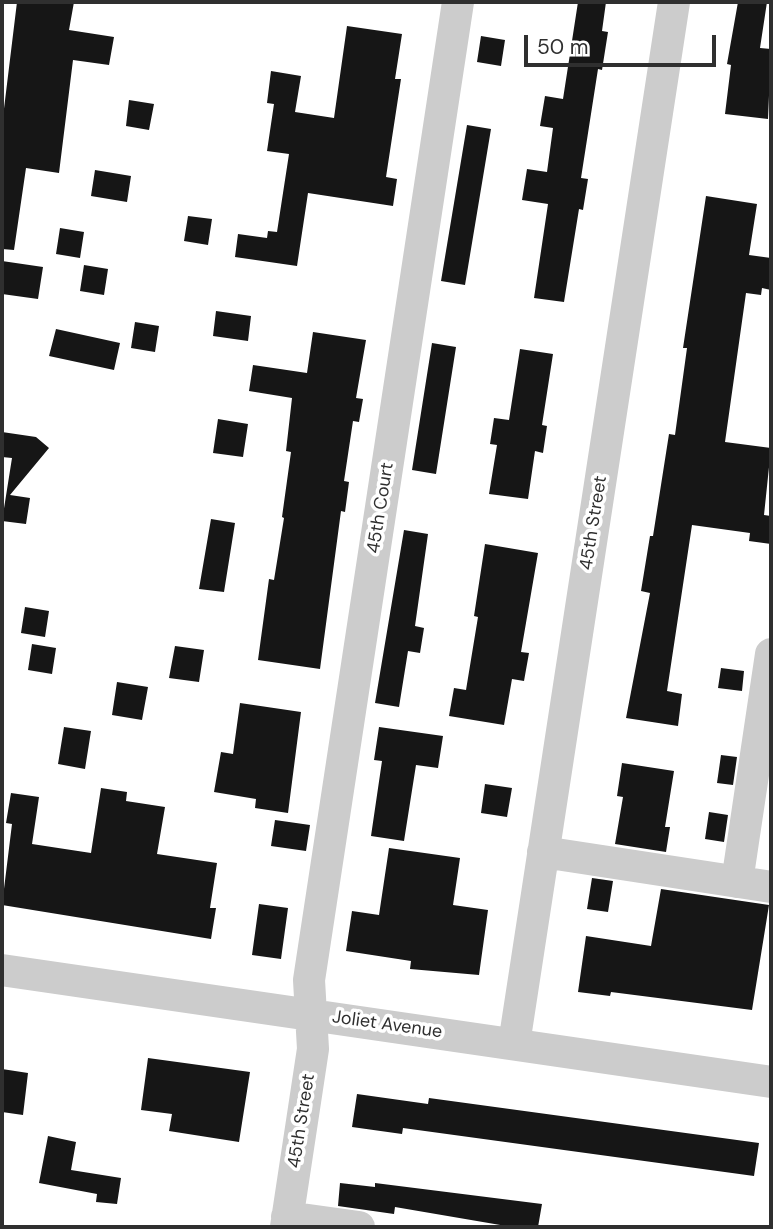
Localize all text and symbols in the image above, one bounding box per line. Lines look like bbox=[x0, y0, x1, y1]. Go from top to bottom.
scale bar bbox=[528, 21, 720, 65]
text: 50 m bbox=[537, 33, 588, 61]
street label: 45th Court bbox=[363, 461, 399, 555]
street label: 45th Street bbox=[576, 474, 612, 572]
street label: Joliet Avenue bbox=[331, 1007, 443, 1043]
street label: 45th Street bbox=[284, 1072, 320, 1170]

